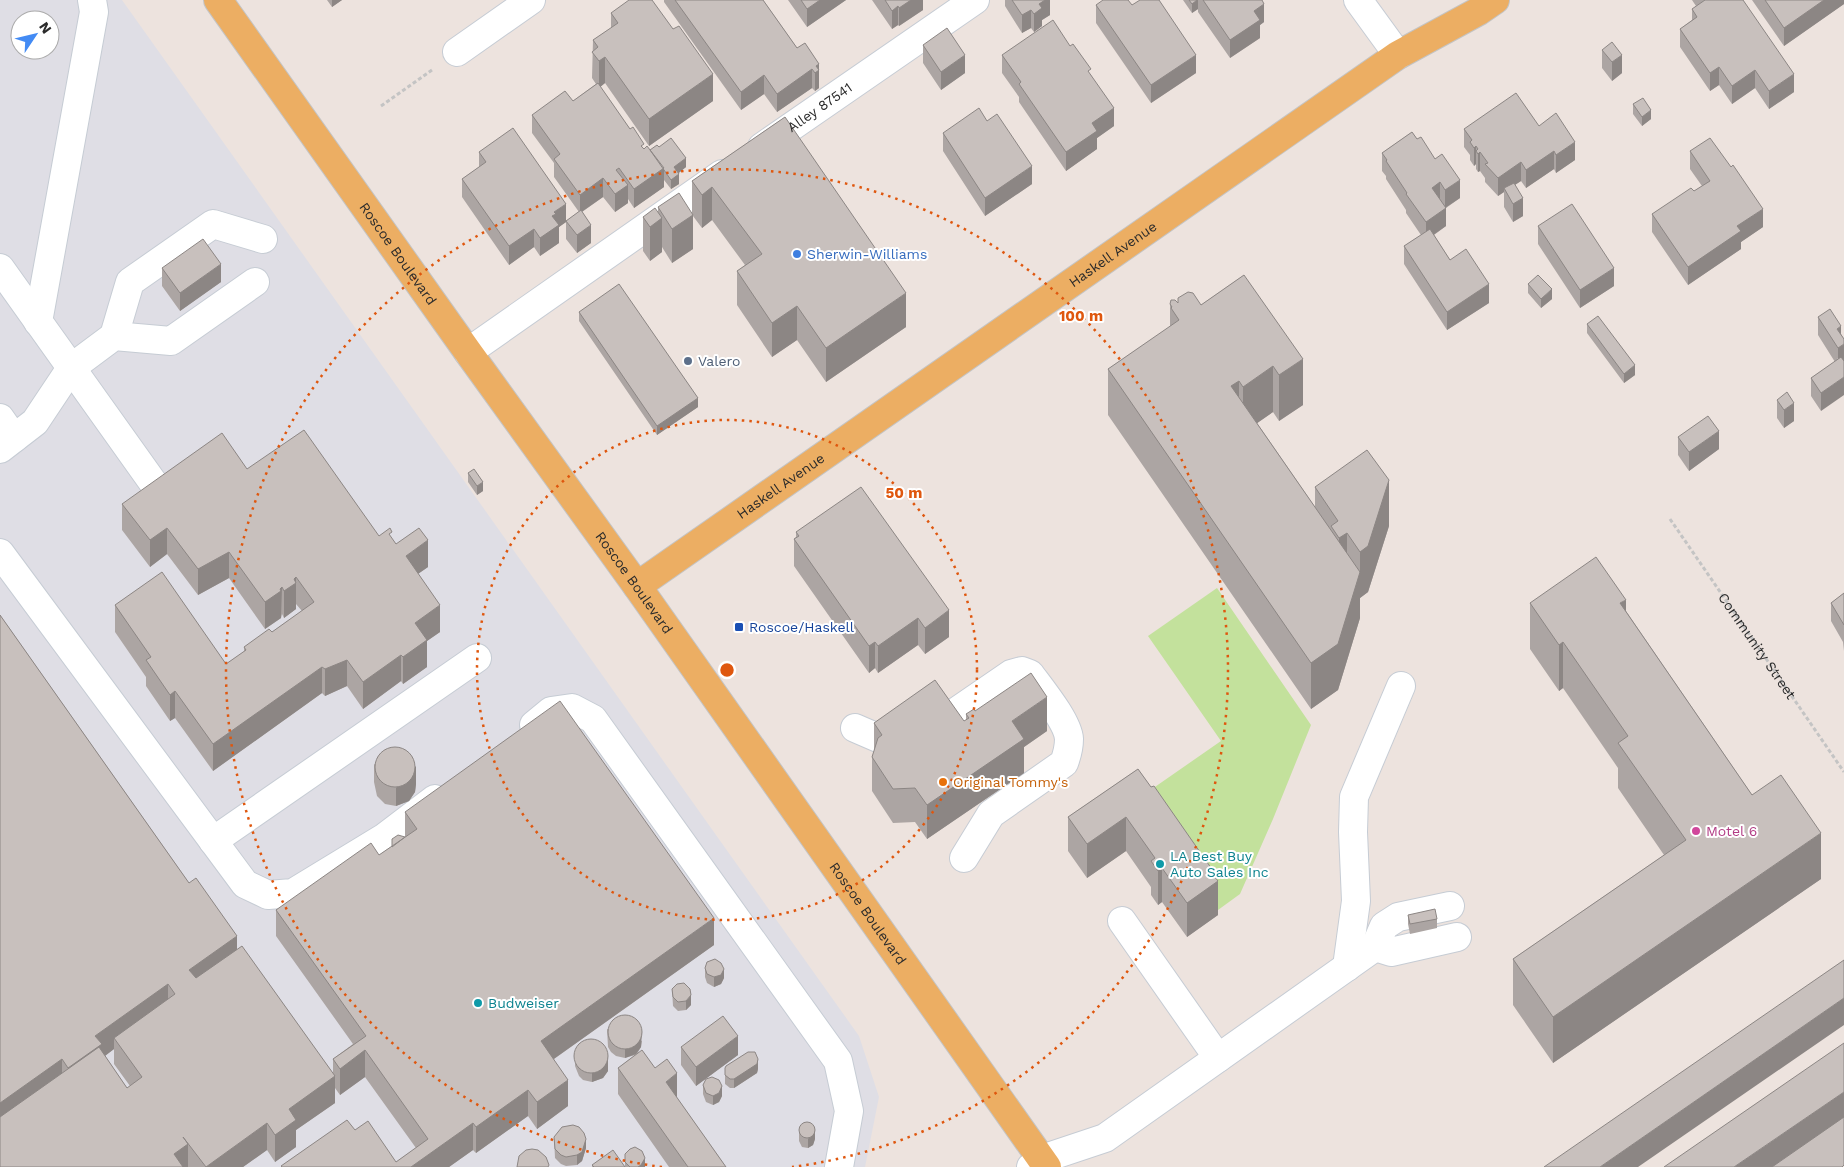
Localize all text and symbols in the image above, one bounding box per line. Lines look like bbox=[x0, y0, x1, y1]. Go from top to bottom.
north arrow bbox=[10, 10, 60, 60]
text: N bbox=[36, 19, 55, 36]
street label: Alley 87541 bbox=[784, 79, 855, 135]
street label: Roscoe Boulevard bbox=[356, 199, 440, 308]
street label: Haskell Avenue bbox=[1066, 218, 1160, 290]
place label: Sherwin-Williams bbox=[807, 246, 927, 262]
marker: Sherwin-Williams bbox=[791, 248, 803, 260]
text: 100 m bbox=[1059, 307, 1103, 325]
place label: Valero bbox=[698, 353, 740, 369]
marker: Valero bbox=[682, 355, 694, 367]
street label: Haskell Avenue bbox=[734, 450, 827, 522]
text: 50 m bbox=[886, 484, 922, 502]
street label: Roscoe Boulevard bbox=[592, 528, 676, 637]
street label: Community Street bbox=[1715, 590, 1799, 702]
place label: Roscoe/Haskell bbox=[749, 619, 855, 635]
marker: Roscoe/Haskell bbox=[733, 621, 745, 633]
centre of rings bbox=[718, 661, 736, 679]
place label: Original Tommy's bbox=[953, 774, 1068, 790]
marker: Original Tommy's bbox=[937, 776, 949, 788]
place label: Motel 6 bbox=[1706, 823, 1757, 839]
marker: Motel 6 bbox=[1690, 825, 1702, 837]
place label: LA Best Buy Auto Sales Inc bbox=[1170, 848, 1269, 880]
marker: LA Best Buy Auto Sales Inc bbox=[1154, 858, 1166, 870]
street label: Roscoe Boulevard bbox=[826, 859, 910, 968]
place label: Budweiser bbox=[488, 995, 559, 1011]
marker: Budweiser bbox=[472, 997, 484, 1009]

